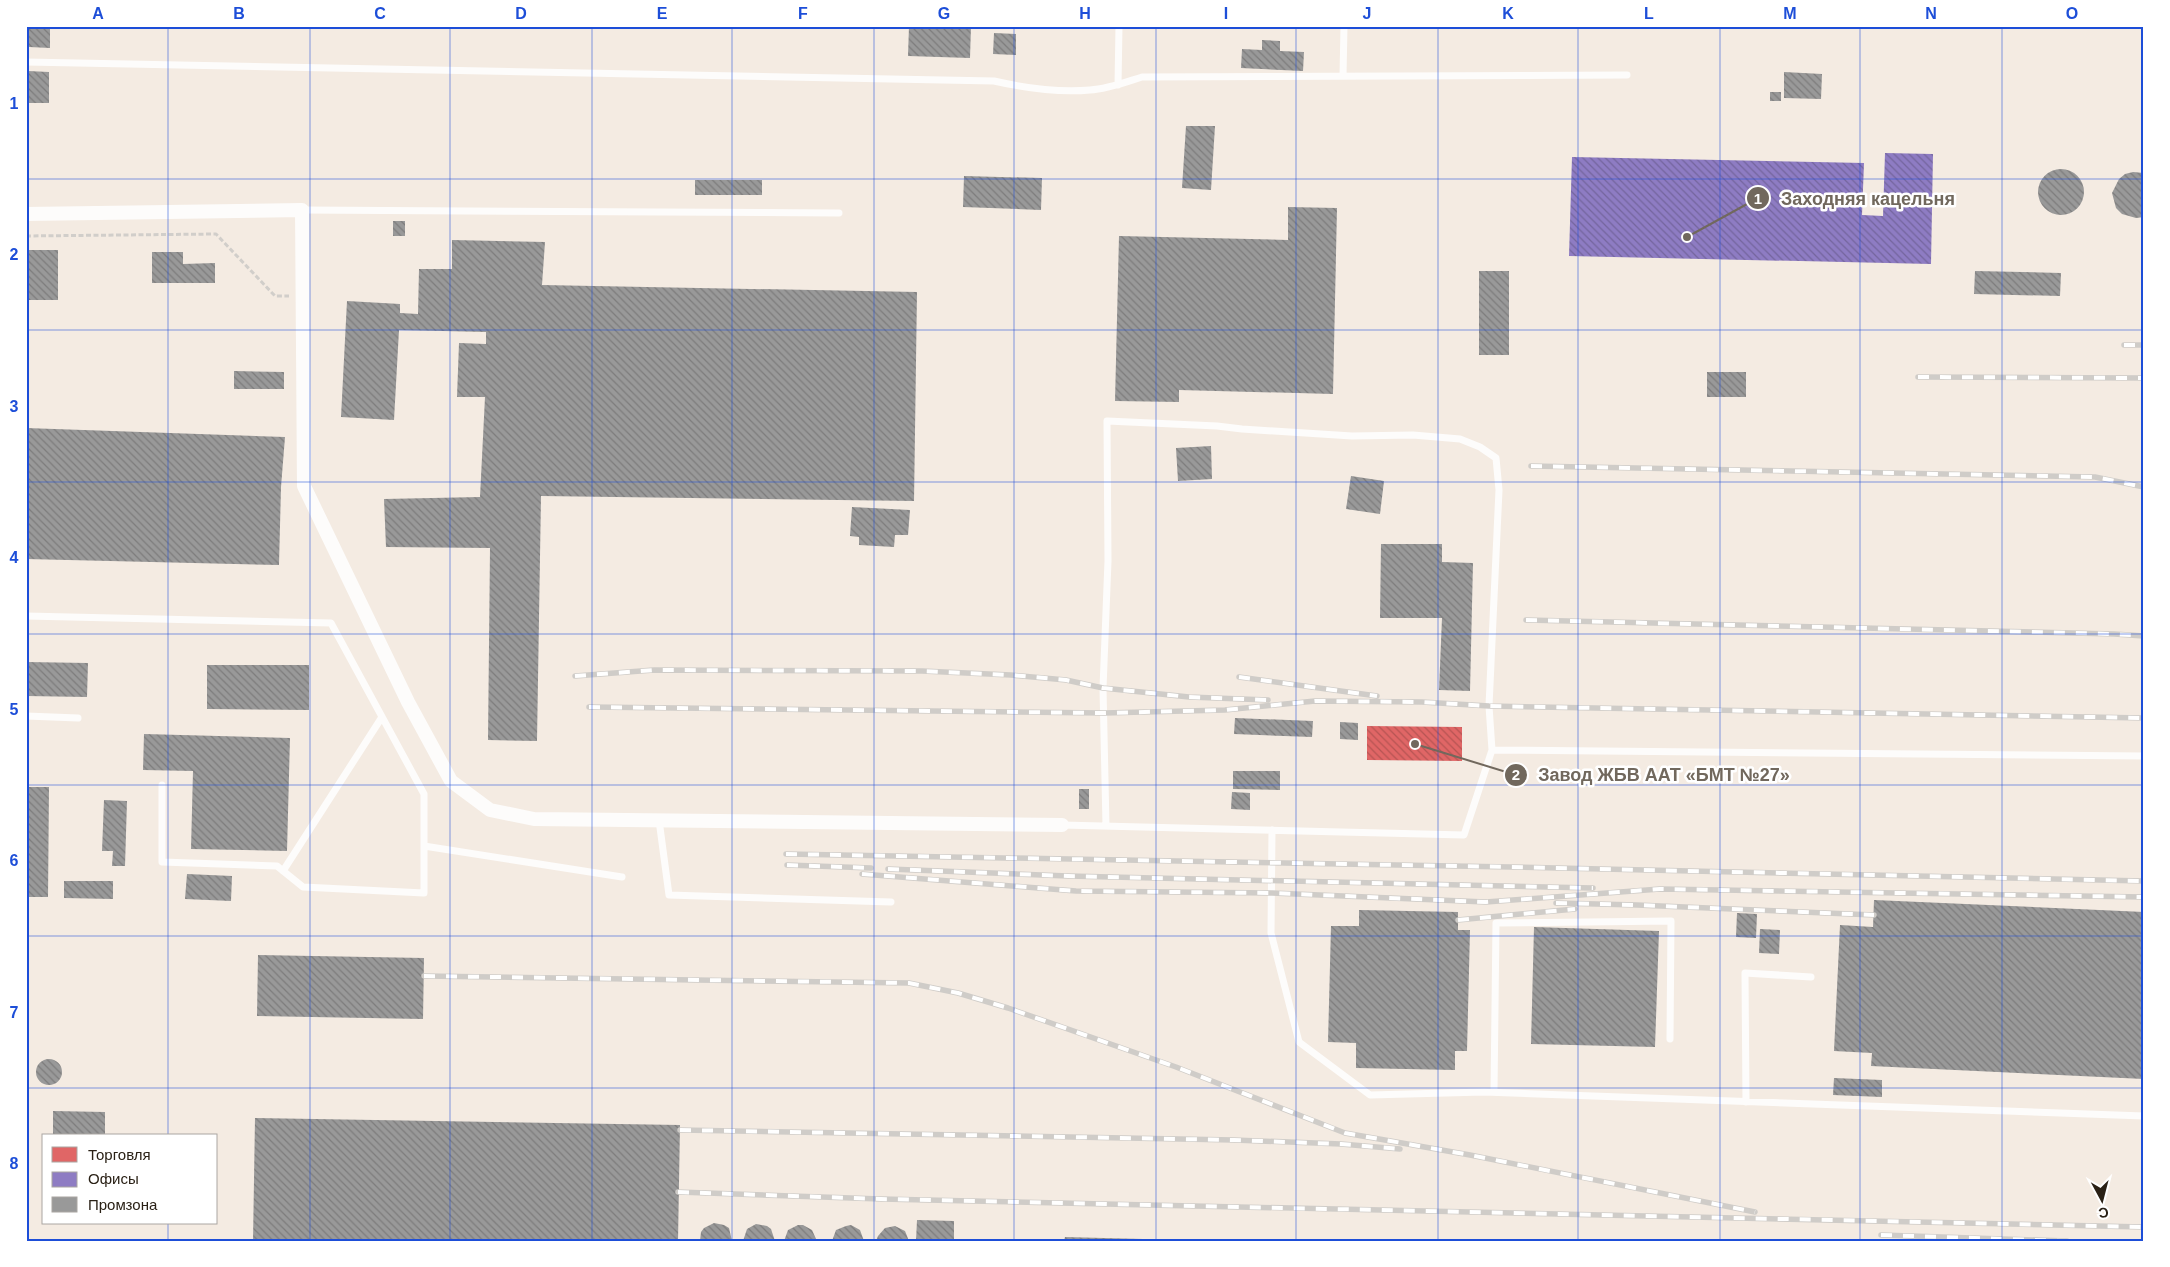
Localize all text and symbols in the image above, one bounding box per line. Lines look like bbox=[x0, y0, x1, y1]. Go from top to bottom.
text: A bbox=[92, 5, 104, 22]
text: B bbox=[233, 5, 245, 22]
text: C bbox=[374, 5, 386, 22]
text: D bbox=[515, 5, 527, 22]
text: E bbox=[657, 5, 668, 22]
text: F bbox=[798, 5, 808, 22]
text: G bbox=[938, 5, 950, 22]
text: H bbox=[1079, 5, 1091, 22]
text: I bbox=[1224, 5, 1228, 22]
text: J bbox=[1363, 5, 1371, 22]
text: K bbox=[1502, 5, 1514, 22]
text: L bbox=[1644, 5, 1654, 22]
text: M bbox=[1783, 5, 1797, 22]
text: N bbox=[1925, 5, 1937, 22]
text: O bbox=[2066, 5, 2078, 22]
text: 1 bbox=[10, 95, 19, 112]
callout: Заходняя кацельня bbox=[1746, 182, 1964, 215]
text: Заходняя кацельня bbox=[1781, 189, 1955, 209]
text: 1 bbox=[1754, 190, 1762, 207]
text: 2 bbox=[10, 246, 19, 263]
text: 3 bbox=[10, 398, 19, 415]
text: 4 bbox=[10, 549, 19, 566]
text: 5 bbox=[10, 701, 19, 718]
callout: Завод ЖБВ ААТ «БМТ №27» bbox=[1503, 759, 1800, 792]
text: Завод ЖБВ ААТ «БМТ №27» bbox=[1538, 765, 1790, 785]
text: 2 bbox=[1512, 766, 1520, 783]
text: 6 bbox=[10, 852, 19, 869]
text: 7 bbox=[10, 1004, 19, 1021]
legend bbox=[42, 1134, 218, 1224]
text: Торговля bbox=[88, 1146, 151, 1163]
text: 8 bbox=[10, 1155, 19, 1172]
text: Офисы bbox=[88, 1170, 139, 1187]
north arrow bbox=[2078, 1174, 2128, 1224]
text: Промзона bbox=[88, 1196, 158, 1213]
text: С bbox=[2098, 1204, 2110, 1221]

